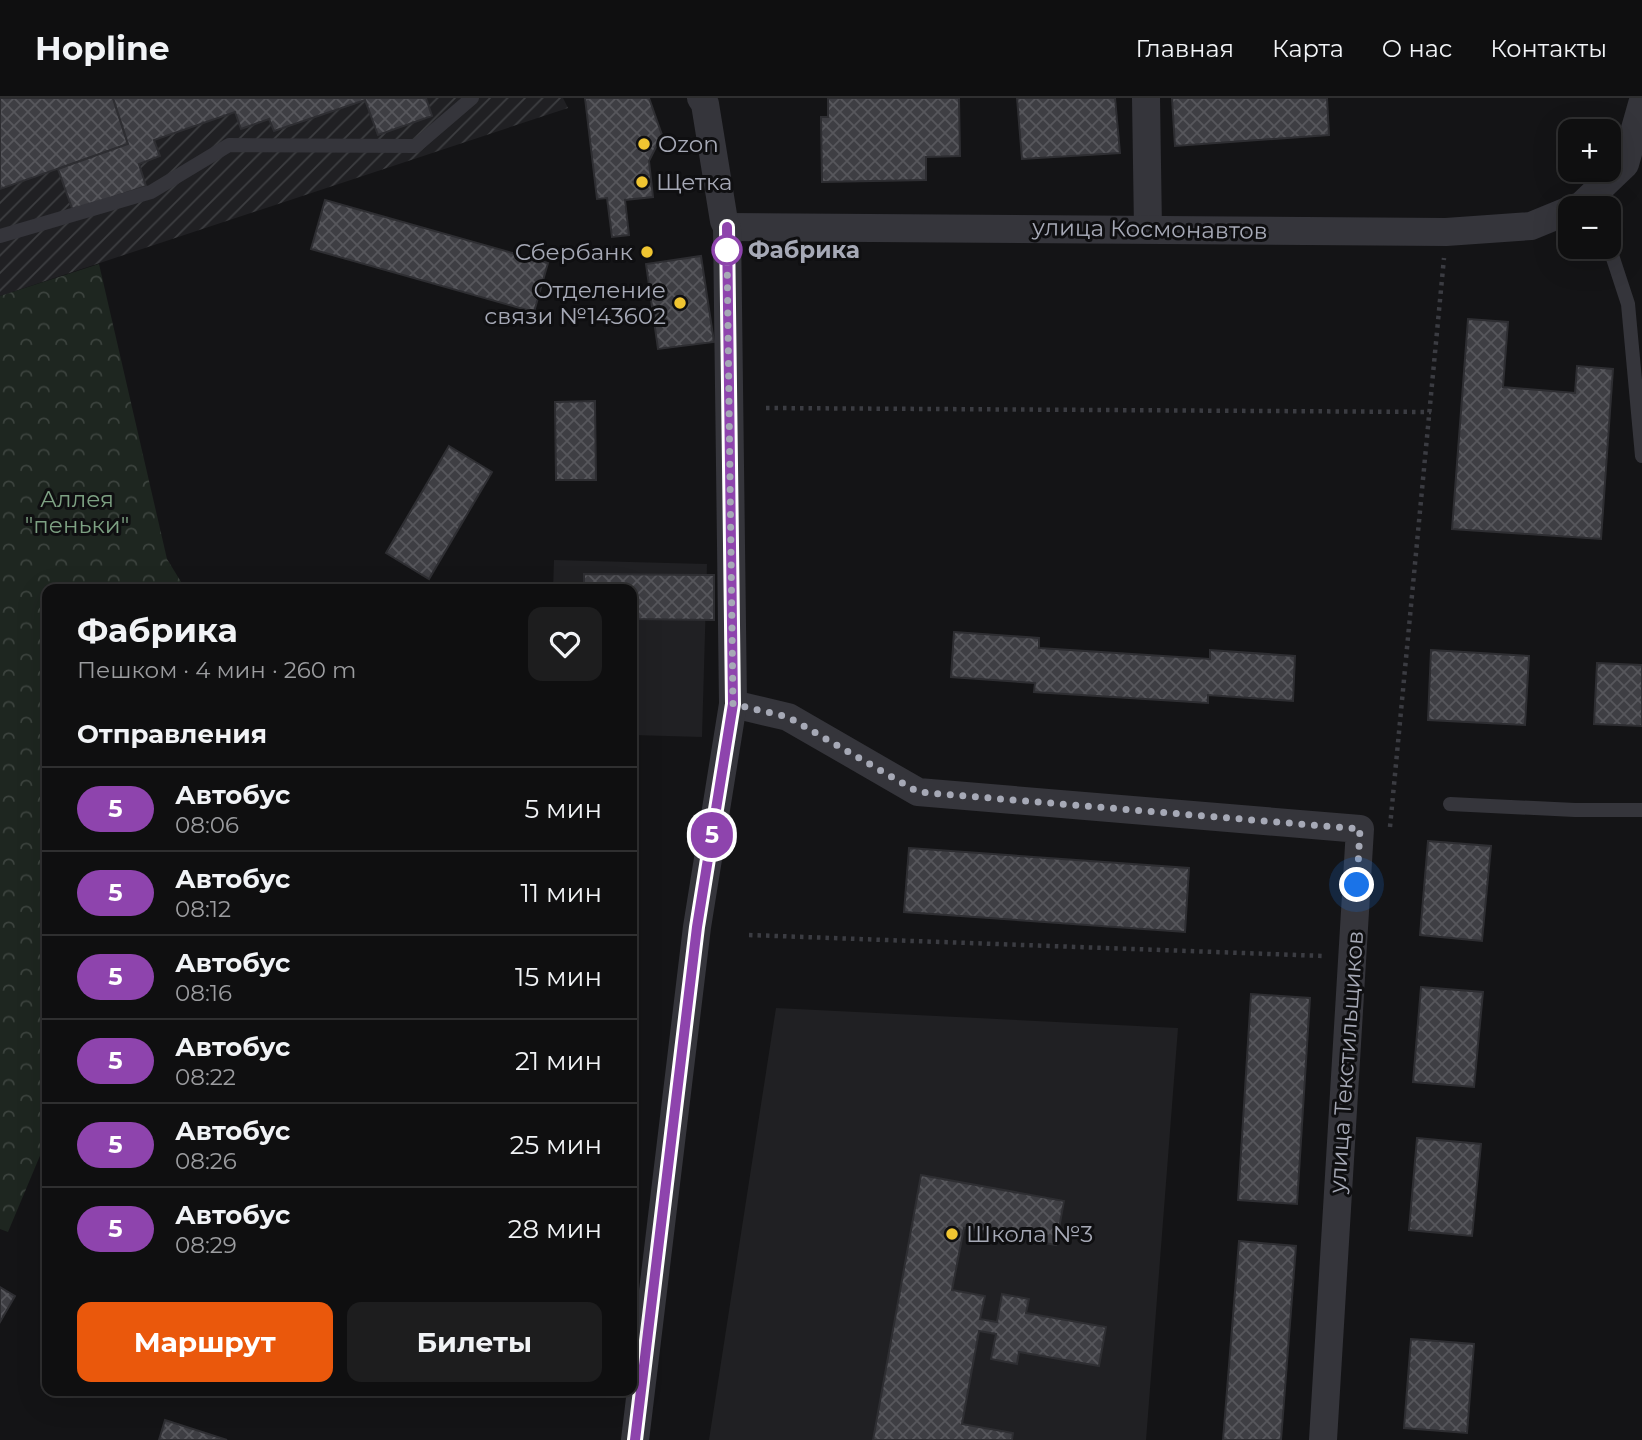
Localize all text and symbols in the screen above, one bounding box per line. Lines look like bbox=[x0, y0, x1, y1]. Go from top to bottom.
text: Hopline bbox=[35, 28, 170, 68]
text: Главная bbox=[1136, 34, 1234, 63]
text: Карта bbox=[1272, 34, 1344, 63]
text: О нас bbox=[1382, 34, 1452, 63]
text: Контакты bbox=[1490, 34, 1607, 63]
map controls bbox=[1558, 119, 1621, 259]
button: + bbox=[1558, 119, 1621, 182]
place label: Ozon bbox=[658, 130, 719, 158]
marker: Ozon bbox=[636, 136, 652, 152]
place label: Щетка bbox=[656, 168, 732, 196]
marker: Щетка bbox=[634, 174, 650, 190]
button: − bbox=[1558, 196, 1621, 259]
street label: улица Космонавтов bbox=[1031, 213, 1268, 245]
marker: Фабрика bbox=[712, 235, 742, 265]
place label: Фабрика bbox=[748, 236, 860, 264]
place label: Сбербанк bbox=[515, 238, 634, 266]
marker: Сбербанк bbox=[639, 244, 655, 260]
place label: Отделение связи №143602 bbox=[484, 276, 666, 330]
marker: Отделение связи №143602 bbox=[672, 295, 688, 311]
park label: Аллея "пеньки" bbox=[25, 485, 129, 539]
button: heart bbox=[528, 607, 602, 681]
text: Фабрика bbox=[77, 610, 238, 650]
text: Пешком · 4 мин · 260 m bbox=[77, 656, 356, 684]
text: Отправления bbox=[77, 718, 267, 750]
text: Автобус bbox=[175, 779, 290, 811]
text: 5 мин bbox=[524, 793, 602, 825]
text: 5 bbox=[108, 794, 123, 823]
text: 08:06 bbox=[175, 811, 239, 839]
line badge: 5 bbox=[689, 812, 735, 858]
text: 5 bbox=[705, 820, 719, 849]
text: Автобус bbox=[175, 863, 290, 895]
your location bbox=[1339, 867, 1374, 902]
text: 11 мин bbox=[520, 877, 602, 909]
text: 5 bbox=[108, 878, 123, 907]
text: 08:12 bbox=[175, 895, 231, 923]
street label: улица Текстильщиков bbox=[1323, 930, 1369, 1195]
text: Автобус bbox=[175, 947, 290, 979]
text: 15 мин bbox=[515, 961, 602, 993]
text: 5 bbox=[108, 962, 123, 991]
text: 08:16 bbox=[175, 979, 232, 1007]
text: Автобус bbox=[175, 1031, 290, 1063]
text: 21 мин bbox=[515, 1045, 602, 1077]
text: 5 bbox=[108, 1046, 123, 1075]
text: 08:22 bbox=[175, 1063, 236, 1091]
text: Автобус bbox=[175, 1115, 290, 1147]
text: 25 мин bbox=[510, 1129, 602, 1161]
text: 5 bbox=[108, 1130, 123, 1159]
text: 08:26 bbox=[175, 1147, 237, 1175]
text: Автобус bbox=[175, 1199, 290, 1231]
text: 28 мин bbox=[508, 1213, 602, 1245]
text: 5 bbox=[108, 1214, 123, 1243]
place label: Школа №3 bbox=[966, 1220, 1093, 1248]
marker: Школа №3 bbox=[944, 1226, 960, 1242]
text: 08:29 bbox=[175, 1231, 237, 1259]
button: Маршрут bbox=[77, 1302, 333, 1382]
button: Билеты bbox=[347, 1302, 602, 1382]

